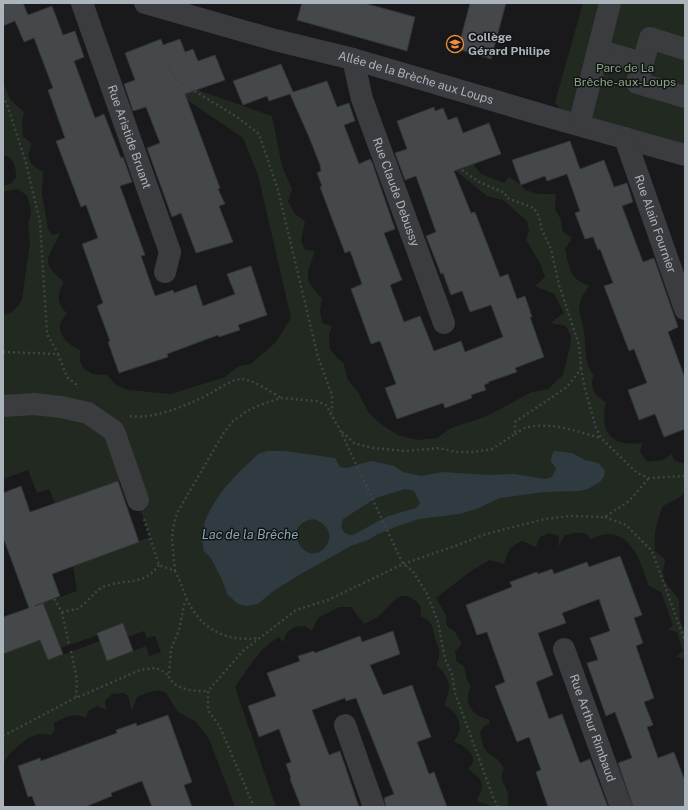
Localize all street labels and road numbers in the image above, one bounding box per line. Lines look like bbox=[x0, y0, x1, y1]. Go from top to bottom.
street label: Allée de la Brèche aux Loups bbox=[337, 49, 495, 107]
street label: Rue Aristide Bruant bbox=[105, 83, 154, 191]
street label: Rue Claude Debussy bbox=[370, 136, 423, 249]
street label: Rue Alain Fournier bbox=[631, 173, 679, 275]
street label: Rue Arthur Rimbaud bbox=[567, 672, 618, 784]

